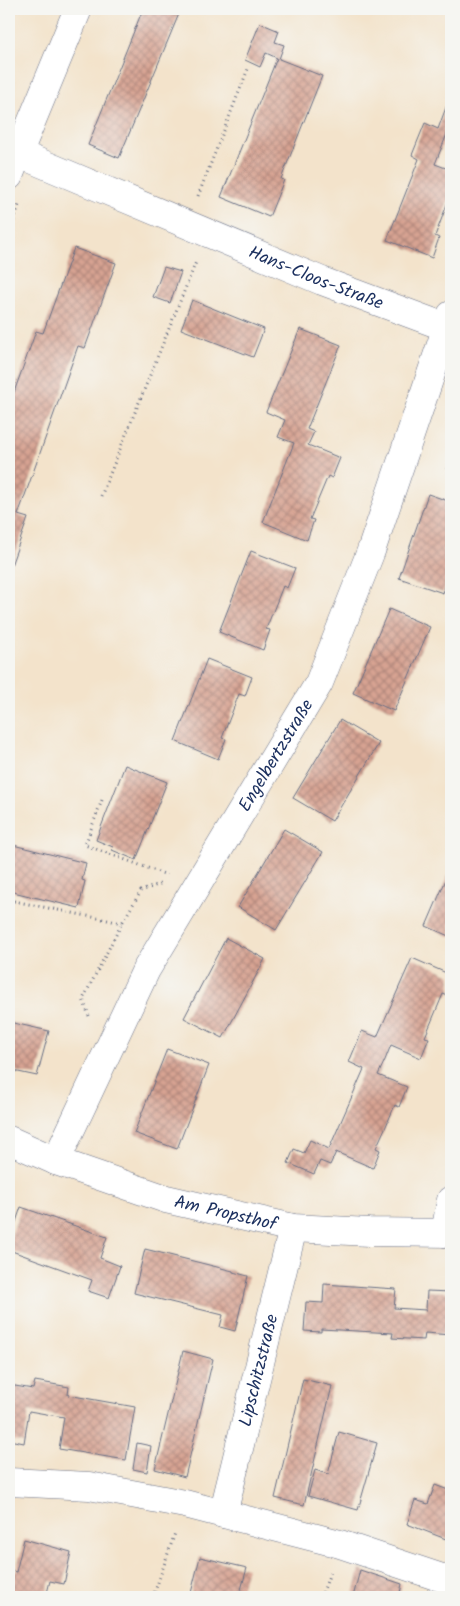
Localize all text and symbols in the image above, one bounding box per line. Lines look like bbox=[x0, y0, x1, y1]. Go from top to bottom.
street label: Hans-Cloos-Straße bbox=[244, 239, 387, 319]
street label: Engelbertzstraße bbox=[231, 694, 322, 818]
street label: Am Propsthof bbox=[171, 1188, 281, 1240]
street label: Lipschitzstraße bbox=[232, 1311, 287, 1430]

